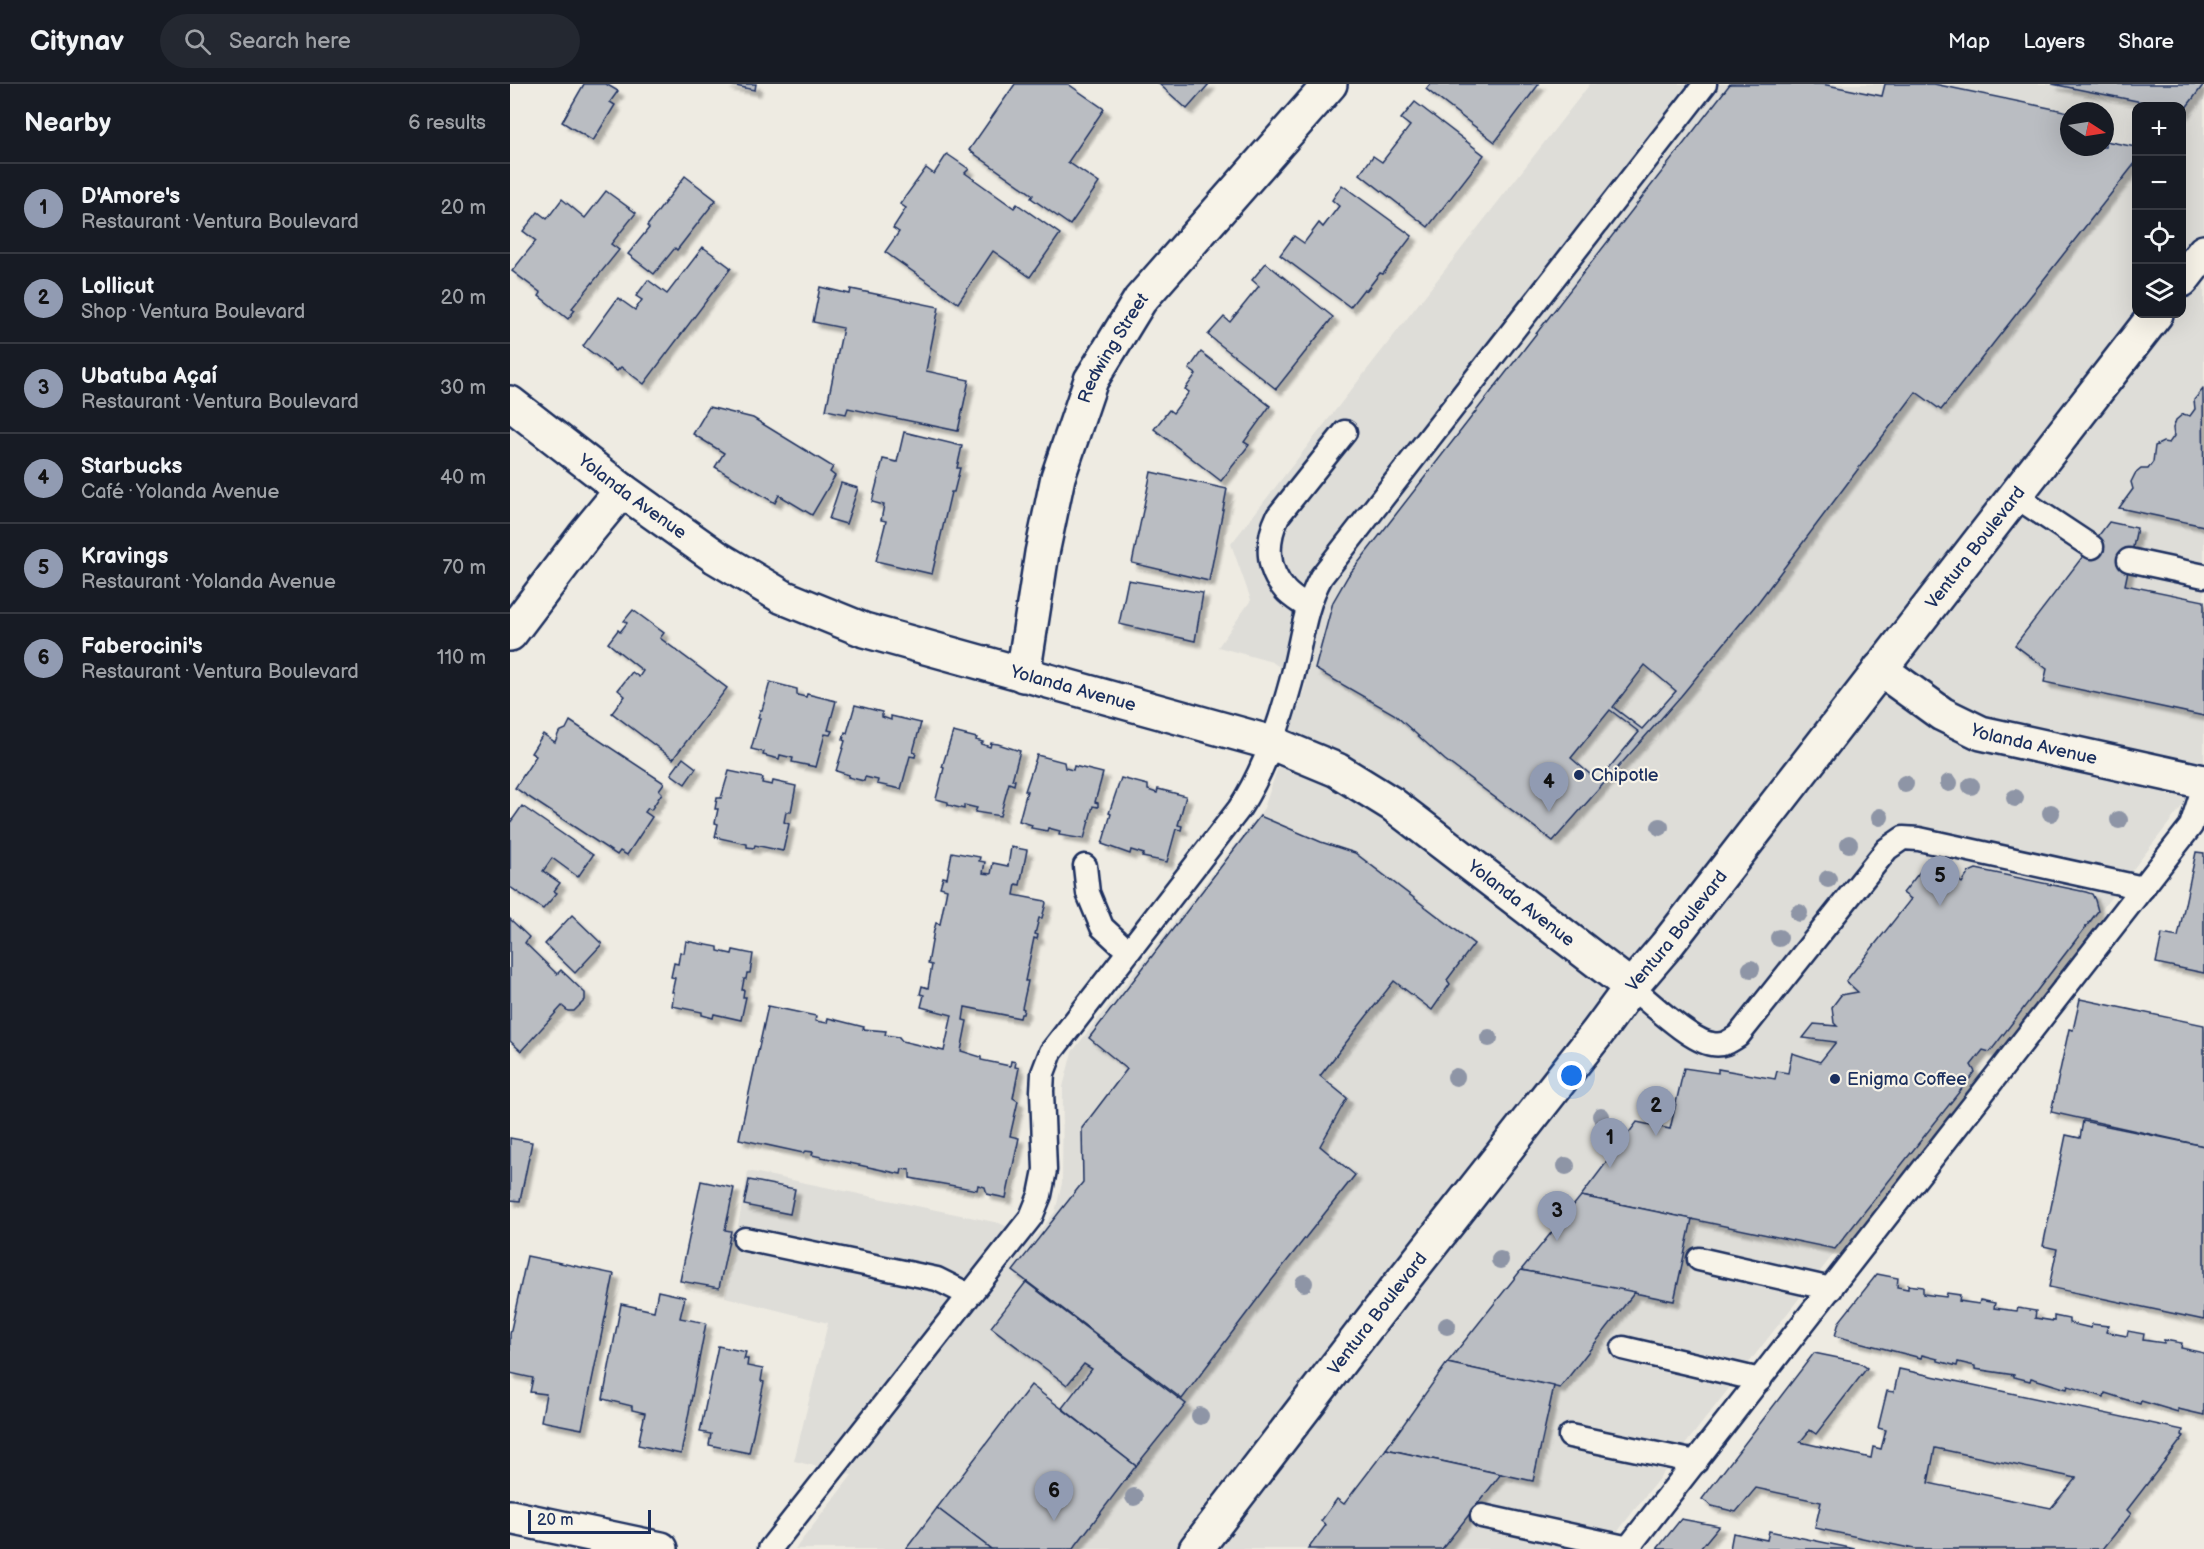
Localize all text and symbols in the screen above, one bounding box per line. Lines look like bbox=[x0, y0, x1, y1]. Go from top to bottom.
search box bbox=[160, 14, 580, 68]
text: Citynav bbox=[30, 25, 124, 58]
icon: search bbox=[181, 25, 214, 58]
text: Search here bbox=[229, 28, 351, 55]
text: Map bbox=[1948, 29, 1990, 54]
text: Layers bbox=[2023, 29, 2085, 54]
text: Share bbox=[2118, 29, 2174, 54]
north arrow bbox=[2060, 102, 2114, 156]
map controls bbox=[2132, 102, 2186, 318]
button: + bbox=[2132, 102, 2186, 156]
text: Nearby bbox=[24, 108, 111, 139]
text: 6 results bbox=[408, 111, 486, 135]
button: − bbox=[2132, 156, 2186, 210]
text: D'Amore's bbox=[81, 183, 180, 210]
text: 1 bbox=[39, 196, 48, 220]
text: 20 m bbox=[441, 196, 486, 220]
text: Restaurant · Ventura Boulevard bbox=[81, 210, 359, 234]
button: locate bbox=[2132, 210, 2186, 264]
button: layers bbox=[2132, 264, 2186, 318]
text: Lollicut bbox=[81, 273, 154, 300]
text: 2 bbox=[38, 286, 49, 310]
text: 20 m bbox=[441, 286, 486, 310]
street label: Redwing Street bbox=[1073, 288, 1153, 406]
text: Shop · Ventura Boulevard bbox=[81, 300, 305, 324]
text: Ubatuba Açaí bbox=[81, 363, 217, 390]
text: 3 bbox=[38, 376, 49, 400]
text: 30 m bbox=[440, 376, 486, 400]
text: Restaurant · Ventura Boulevard bbox=[81, 390, 359, 414]
street label: Yolanda Avenue bbox=[573, 449, 691, 543]
text: Starbucks bbox=[81, 453, 182, 480]
text: 4 bbox=[38, 466, 49, 490]
text: 40 m bbox=[440, 466, 486, 490]
text: Café · Yolanda Avenue bbox=[81, 480, 279, 504]
street label: Ventura Boulevard bbox=[1921, 482, 2029, 613]
text: Kravings bbox=[81, 543, 168, 570]
text: 5 bbox=[38, 556, 49, 580]
text: 70 m bbox=[442, 556, 486, 580]
text: Restaurant · Yolanda Avenue bbox=[81, 570, 336, 594]
text: Faberocini's bbox=[81, 633, 203, 660]
text: 6 bbox=[37, 646, 50, 670]
text: 110 m bbox=[437, 646, 486, 670]
text: Restaurant · Ventura Boulevard bbox=[81, 660, 359, 684]
street label: Yolanda Avenue bbox=[1007, 660, 1139, 715]
street label: Yolanda Avenue bbox=[1966, 718, 2099, 769]
pin: 4 bbox=[1530, 762, 1568, 812]
place label: Chipotle bbox=[1591, 765, 1659, 786]
marker: Chipotle bbox=[1572, 768, 1586, 782]
street label: Yolanda Avenue bbox=[1463, 855, 1579, 951]
pin: 5 bbox=[1920, 856, 1960, 906]
street label: Ventura Boulevard bbox=[1621, 866, 1731, 996]
your location bbox=[1557, 1061, 1586, 1090]
place label: Enigma Coffee bbox=[1847, 1069, 1967, 1090]
marker: Enigma Coffee bbox=[1828, 1072, 1842, 1086]
pin: 2 bbox=[1636, 1086, 1676, 1136]
pin: 1 bbox=[1590, 1118, 1630, 1168]
pin: 3 bbox=[1538, 1192, 1576, 1241]
street label: Ventura Boulevard bbox=[1323, 1248, 1431, 1379]
pin: 6 bbox=[1034, 1472, 1074, 1521]
scale bar bbox=[528, 1507, 651, 1534]
text: 20 m bbox=[537, 1511, 573, 1530]

